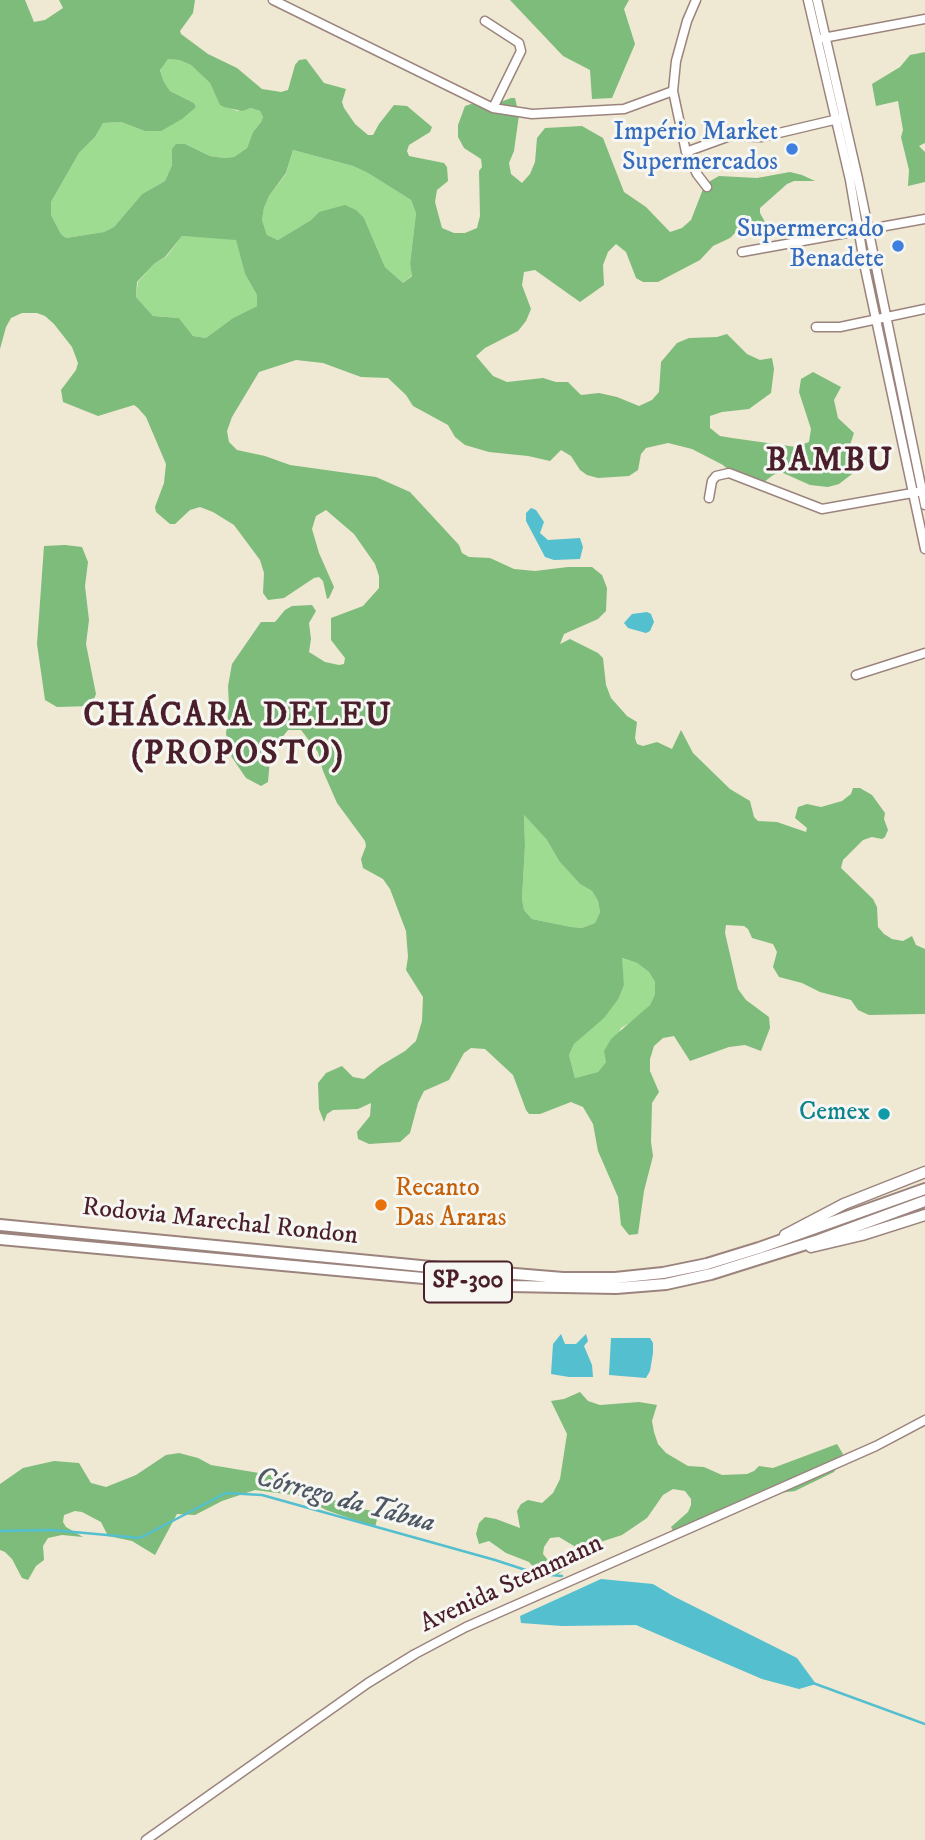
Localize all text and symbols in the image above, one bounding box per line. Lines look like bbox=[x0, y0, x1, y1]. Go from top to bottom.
place label: Império Market Supermercados bbox=[613, 118, 778, 180]
marker: Império Market Supermercados bbox=[784, 141, 800, 157]
place label: Supermercado Benadete bbox=[737, 215, 884, 276]
marker: Supermercado Benadete bbox=[890, 238, 906, 254]
district label: BAMBU bbox=[766, 443, 894, 483]
district label: CHÁCARA DELEU (PROPOSTO) bbox=[85, 698, 391, 776]
place label: Cemex bbox=[799, 1098, 870, 1130]
marker: Cemex bbox=[876, 1106, 892, 1122]
place label: Recanto Das Araras bbox=[395, 1174, 506, 1236]
street label: Rodovia Marechal Rondon bbox=[81, 1193, 359, 1253]
marker: Recanto Das Araras bbox=[373, 1197, 389, 1213]
road number: SP-300 bbox=[424, 1262, 512, 1302]
water label: Córrego da Tábua bbox=[252, 1462, 438, 1542]
street label: Avenida Stemmann bbox=[416, 1529, 608, 1641]

